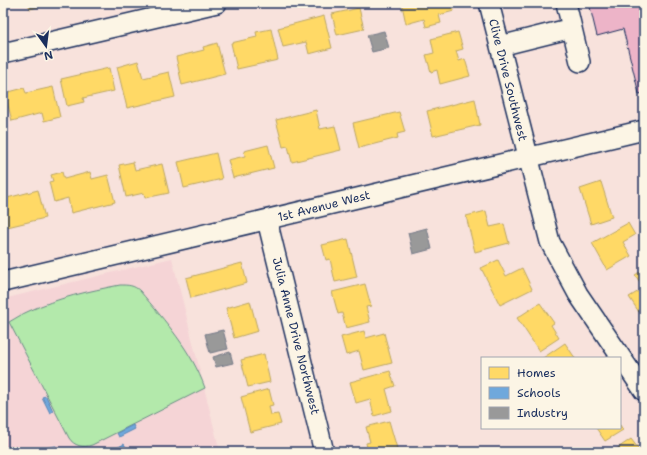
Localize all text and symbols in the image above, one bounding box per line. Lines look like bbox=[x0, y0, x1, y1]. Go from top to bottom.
street label: Clive Drive Southwest bbox=[485, 17, 531, 143]
north arrow bbox=[26, 26, 66, 66]
text: N bbox=[42, 47, 54, 64]
street label: 1st Avenue West bbox=[276, 187, 372, 225]
street label: Julia Anne Drive Northwest bbox=[269, 256, 323, 416]
legend bbox=[481, 357, 621, 429]
text: Homes bbox=[517, 365, 556, 381]
text: Schools bbox=[517, 385, 561, 401]
text: Industry bbox=[517, 405, 568, 421]

